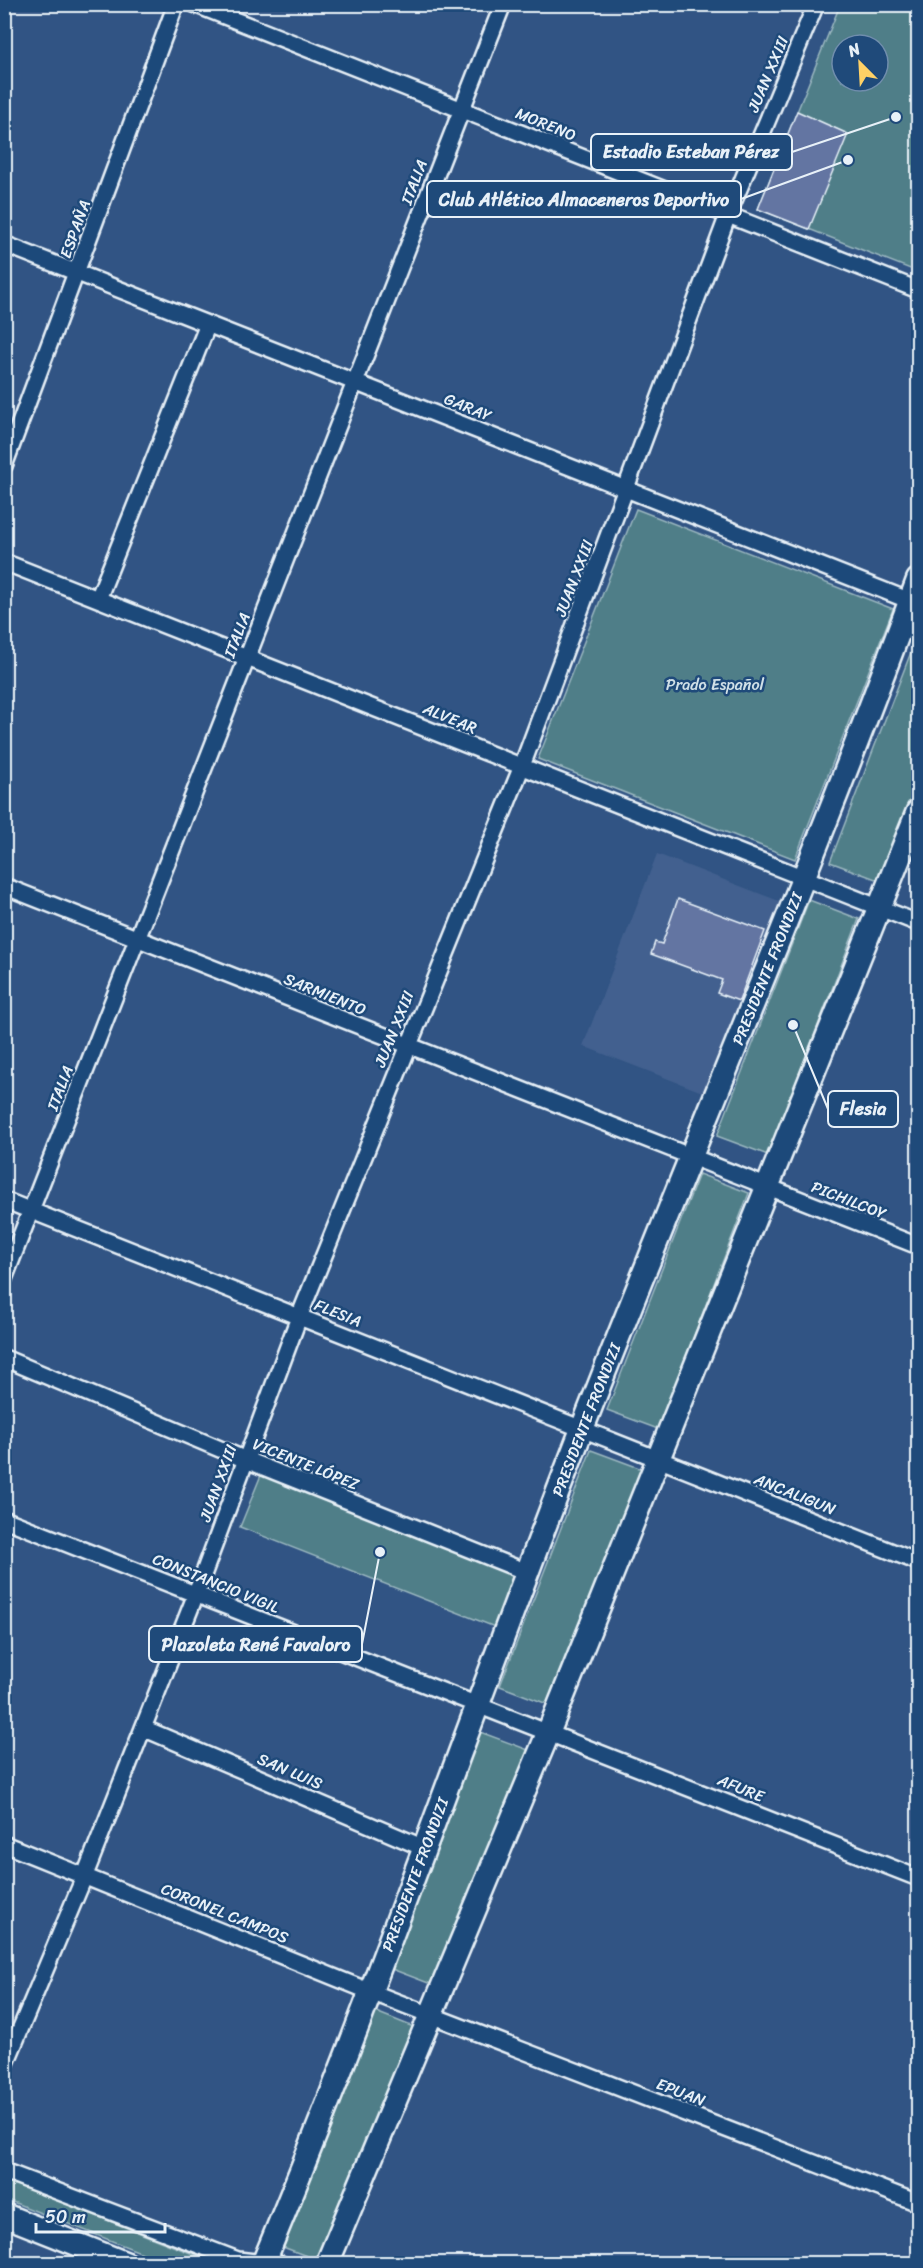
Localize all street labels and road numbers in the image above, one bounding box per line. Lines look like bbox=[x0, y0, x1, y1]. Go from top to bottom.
street label: JUAN XXIII bbox=[739, 31, 797, 118]
street label: MORENO bbox=[511, 99, 581, 149]
street label: ITALIA bbox=[392, 155, 436, 210]
street label: ESPAÑA bbox=[51, 196, 99, 262]
street label: GARAY bbox=[440, 384, 496, 430]
street label: JUAN XXIII bbox=[546, 535, 602, 622]
street label: ITALIA bbox=[215, 608, 259, 663]
street label: ALVEAR bbox=[418, 694, 482, 742]
street label: PRESIDENTE FRONDIZI bbox=[723, 886, 811, 1050]
street label: SARMIENTO bbox=[279, 964, 371, 1024]
street label: JUAN XXIII bbox=[365, 986, 423, 1073]
street label: ITALIA bbox=[38, 1061, 82, 1116]
street label: PICHILCOY bbox=[807, 1172, 891, 1228]
street label: FLESIA bbox=[310, 1290, 366, 1336]
street label: PRESIDENTE FRONDIZI bbox=[543, 1337, 630, 1501]
street label: VICENTE LÓPEZ bbox=[248, 1429, 364, 1499]
street label: JUAN XXIII bbox=[190, 1440, 245, 1527]
street label: ANCALIGUN bbox=[749, 1464, 841, 1524]
street label: CONSTANCIO VIGIL bbox=[148, 1544, 284, 1622]
street label: SAN LUIS bbox=[253, 1744, 327, 1798]
street label: AFURE bbox=[712, 1765, 770, 1811]
street label: PRESIDENTE FRONDIZI bbox=[373, 1792, 457, 1956]
street label: CORONEL CAMPOS bbox=[157, 1874, 293, 1952]
street label: EPUAN bbox=[652, 2069, 711, 2115]

